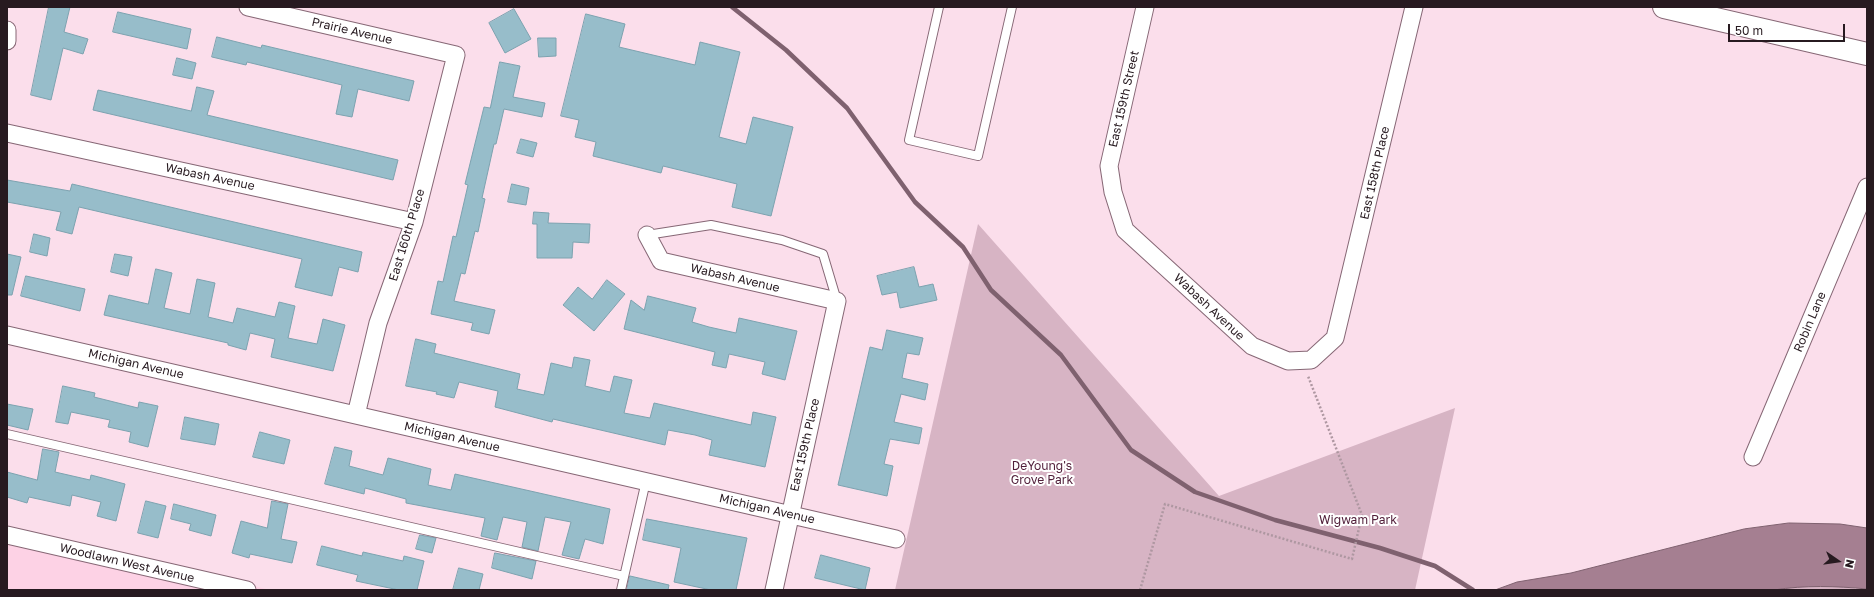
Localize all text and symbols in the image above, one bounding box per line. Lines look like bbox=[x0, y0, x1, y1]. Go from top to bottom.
street label: Prairie Avenue bbox=[310, 15, 394, 47]
scale bar bbox=[1730, 16, 1847, 42]
text: 50 m bbox=[1735, 23, 1763, 38]
street label: East 159th Street bbox=[1106, 49, 1142, 149]
street label: East 158th Place bbox=[1357, 125, 1393, 221]
street label: Wabash Avenue bbox=[164, 160, 256, 194]
street label: East 160th Place bbox=[386, 187, 428, 283]
street label: Wabash Avenue bbox=[689, 261, 781, 295]
street label: Wabash Avenue bbox=[1171, 271, 1247, 343]
street label: Robin Lane bbox=[1791, 290, 1829, 354]
street label: Michigan Avenue bbox=[87, 346, 185, 382]
street label: East 159th Place bbox=[787, 397, 823, 493]
street label: Michigan Avenue bbox=[403, 419, 501, 455]
park label: DeYoung's Grove Park bbox=[1011, 459, 1073, 487]
street label: Michigan Avenue bbox=[718, 491, 816, 527]
park label: Wigwam Park bbox=[1319, 513, 1397, 527]
street label: Woodlawn West Avenue bbox=[58, 540, 196, 586]
north arrow bbox=[1818, 541, 1858, 581]
text: N bbox=[1843, 558, 1857, 569]

